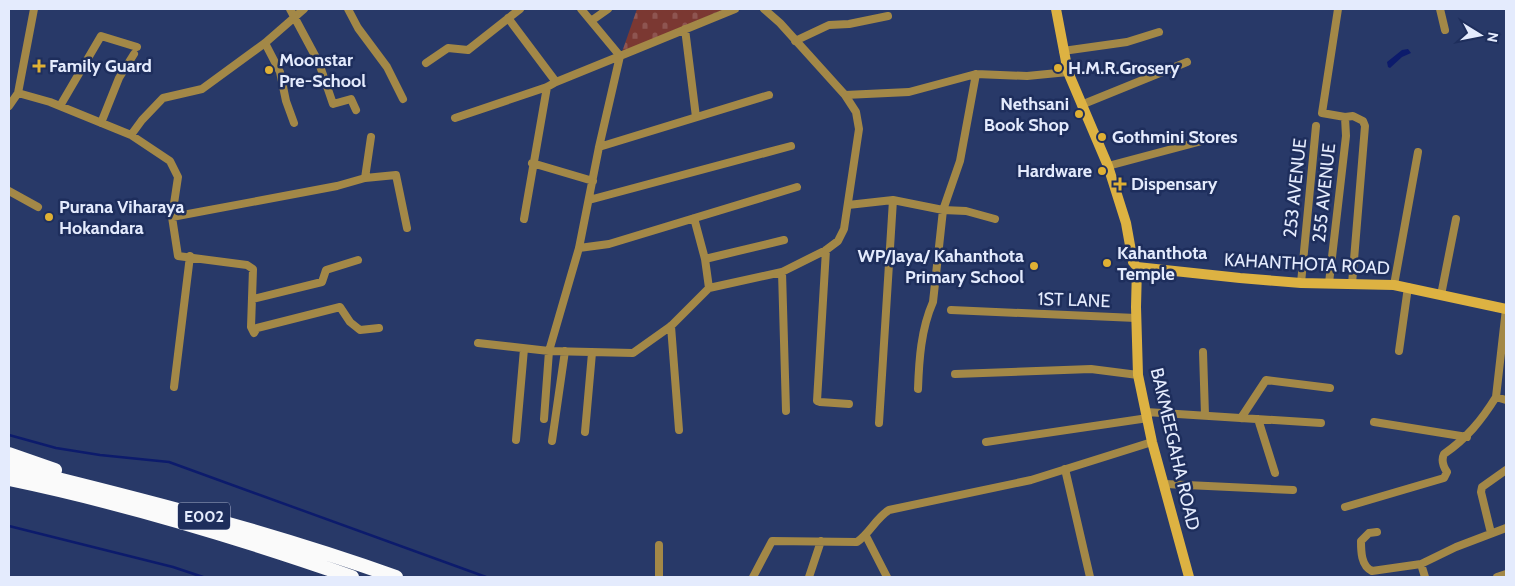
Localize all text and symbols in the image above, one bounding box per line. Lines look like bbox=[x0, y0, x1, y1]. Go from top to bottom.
north arrow bbox=[1455, 10, 1505, 60]
text: N bbox=[1483, 31, 1503, 44]
place label: Moonstar Pre-School bbox=[279, 49, 366, 92]
place label: Family Guard bbox=[49, 55, 152, 77]
place label: H.M.R.Grosery bbox=[1068, 57, 1180, 79]
marker: Family Guard bbox=[33, 60, 45, 72]
marker: H.M.R.Grosery bbox=[1052, 62, 1064, 74]
marker: Moonstar Pre-School bbox=[263, 64, 275, 76]
place label: Nethsani Book Shop bbox=[984, 93, 1069, 136]
marker: Nethsani Book Shop bbox=[1073, 108, 1085, 120]
place label: Gothmini Stores bbox=[1112, 126, 1238, 148]
marker: Gothmini Stores bbox=[1096, 131, 1108, 143]
street label: 253 AVENUE bbox=[1279, 137, 1311, 239]
street label: 255 AVENUE bbox=[1308, 142, 1340, 244]
place label: Hardware bbox=[1017, 160, 1092, 182]
marker: Hardware bbox=[1096, 165, 1108, 177]
place label: Dispensary bbox=[1131, 173, 1218, 195]
marker: Dispensary bbox=[1113, 177, 1127, 191]
place label: Purana Viharaya Hokandara bbox=[59, 196, 185, 239]
marker: Purana Viharaya Hokandara bbox=[43, 211, 55, 223]
place label: Kahanthota Temple bbox=[1117, 242, 1207, 285]
place label: WP/Jaya/ Kahanthota Primary School bbox=[857, 245, 1024, 288]
street label: KAHANTHOTA ROAD bbox=[1224, 249, 1390, 279]
marker: Kahanthota Temple bbox=[1101, 257, 1113, 269]
marker: WP/Jaya/ Kahanthota Primary School bbox=[1028, 260, 1040, 272]
street label: 1ST LANE bbox=[1037, 288, 1111, 312]
street label: BAKMEEGAHA ROAD bbox=[1146, 366, 1204, 532]
road number: E002 bbox=[178, 502, 230, 530]

